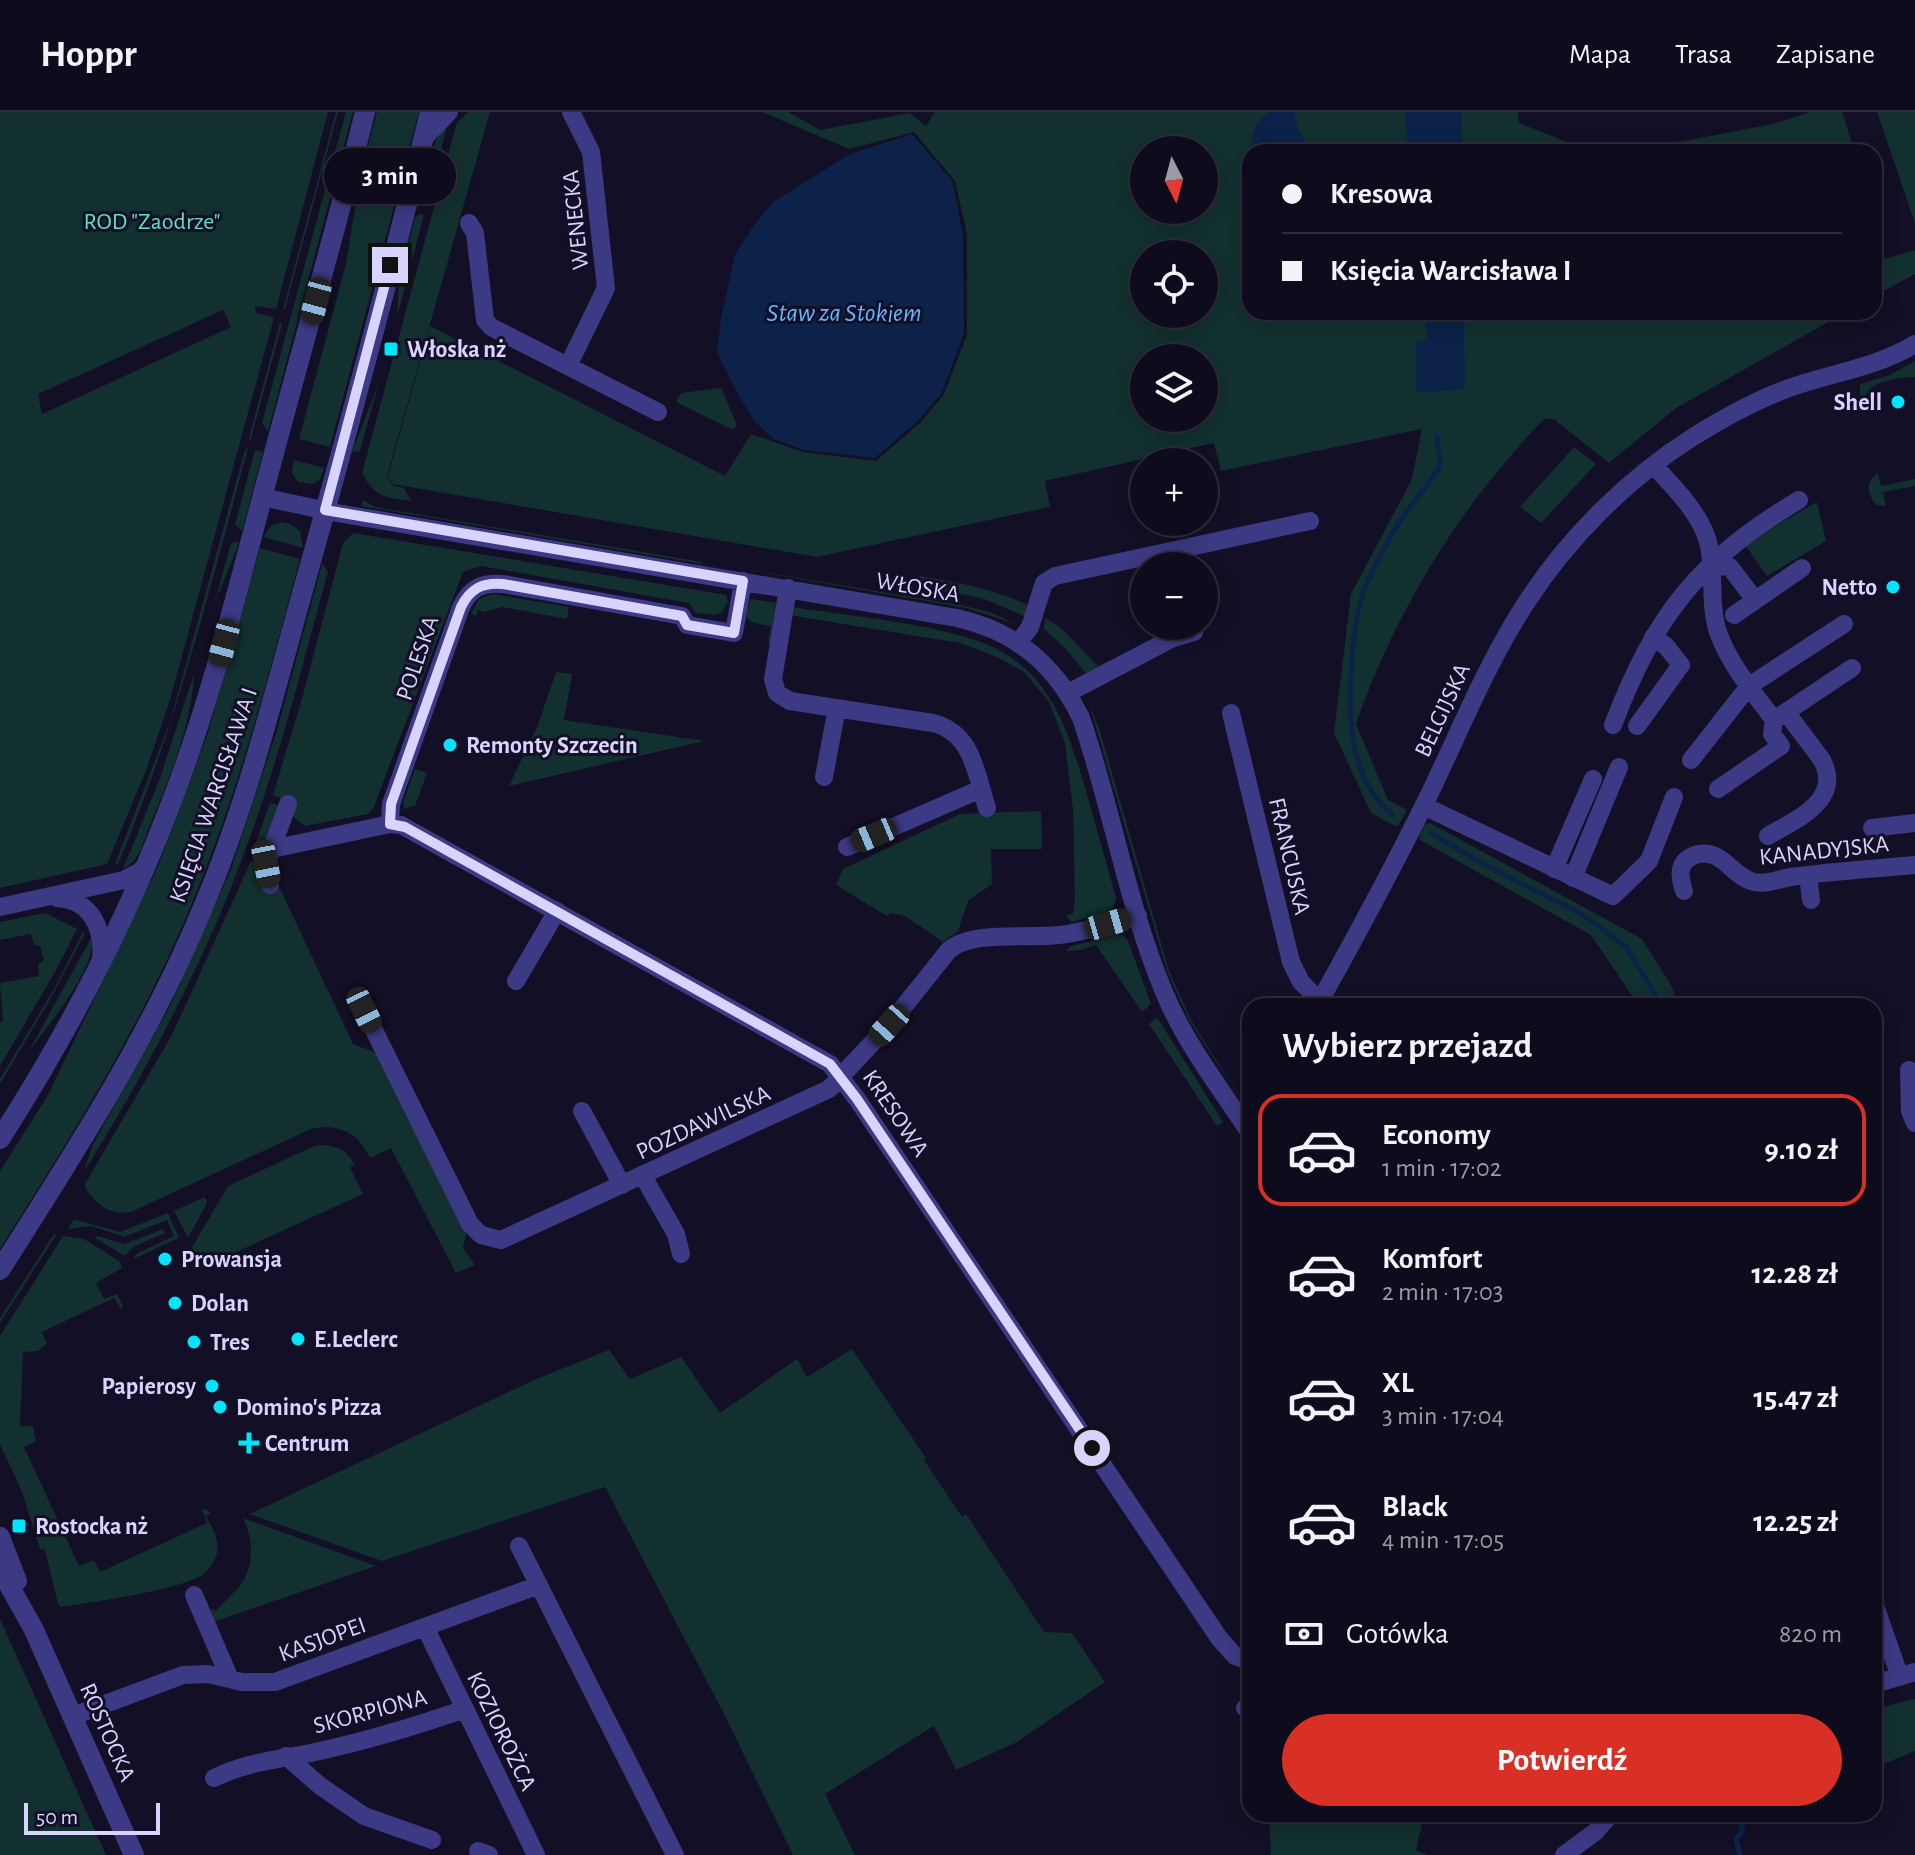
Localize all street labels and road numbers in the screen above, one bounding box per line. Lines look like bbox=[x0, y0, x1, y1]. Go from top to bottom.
street label: WENECKA bbox=[559, 169, 593, 271]
street label: WŁOSKA bbox=[874, 569, 962, 607]
street label: POLESKA bbox=[392, 613, 444, 704]
street label: BELGIJSKA bbox=[1411, 660, 1475, 761]
street label: KSIĘCIA WARCISŁAWA I bbox=[166, 685, 262, 906]
street label: FRANCUSKA bbox=[1264, 795, 1314, 917]
street label: KANADYJSKA bbox=[1758, 832, 1890, 870]
street label: KRESOWA bbox=[858, 1066, 933, 1161]
street label: POZDAWILSKA bbox=[633, 1081, 774, 1164]
street label: KASJOPEI bbox=[275, 1613, 369, 1667]
street label: KOZIOROŻCA bbox=[462, 1668, 541, 1795]
street label: ROSTOCKA bbox=[75, 1680, 139, 1785]
street label: SKORPIONA bbox=[311, 1685, 430, 1739]

